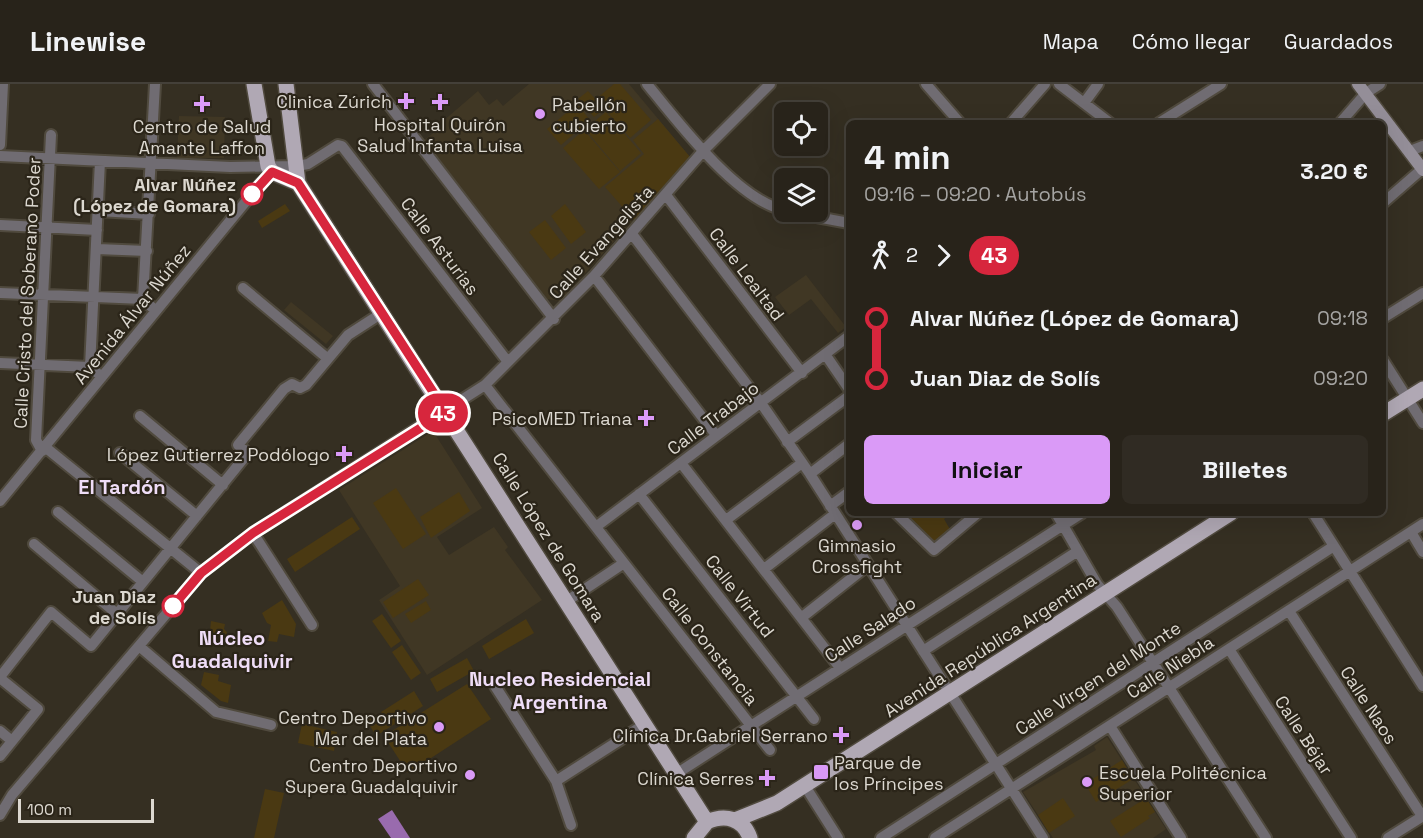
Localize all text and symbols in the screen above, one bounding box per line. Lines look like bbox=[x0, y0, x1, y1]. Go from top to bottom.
text: Linewise bbox=[30, 23, 146, 59]
text: Mapa bbox=[1043, 28, 1099, 55]
text: Cómo llegar bbox=[1132, 28, 1251, 55]
text: Guardados bbox=[1284, 28, 1393, 55]
place label: Clinica Zúrich bbox=[276, 90, 392, 113]
marker: Clinica Zúrich bbox=[397, 92, 415, 110]
marker: Hospital Quirón Salud Infanta Luisa bbox=[431, 93, 449, 111]
place label: Pabellón cubierto bbox=[552, 93, 626, 137]
marker: Centro de Salud Amante Laffon bbox=[193, 95, 211, 113]
map controls bbox=[774, 102, 828, 222]
button: locate bbox=[774, 102, 828, 156]
marker: Pabellón cubierto bbox=[533, 107, 547, 121]
place label: Hospital Quirón Salud Infanta Luisa bbox=[357, 113, 523, 157]
place label: Centro de Salud Amante Laffon bbox=[133, 115, 271, 159]
text: 4 min bbox=[864, 137, 951, 179]
street label: Calle Cristo del Soberano Poder bbox=[8, 157, 46, 429]
text: 3.20 € bbox=[1300, 157, 1368, 185]
button: layers bbox=[774, 168, 828, 222]
place label: Alvar Núñez (López de Gomara) bbox=[73, 173, 236, 217]
street label: Calle Evangelista bbox=[544, 180, 658, 304]
text: 09:16 – 09:20 · Autobús bbox=[864, 181, 1086, 207]
marker: Alvar Núñez (López de Gomara) bbox=[241, 183, 263, 205]
street label: Calle Asturias bbox=[396, 192, 484, 300]
street label: Calle Lealtad bbox=[704, 223, 790, 325]
street label: Avenida Álvar Núñez bbox=[68, 239, 196, 389]
icon: walk bbox=[864, 239, 897, 272]
icon: forward bbox=[927, 239, 960, 272]
text: 2 bbox=[906, 242, 918, 268]
text: 43 bbox=[981, 242, 1007, 269]
text: Alvar Núñez (López de Gomara) bbox=[910, 304, 1239, 332]
text: 09:18 bbox=[1317, 305, 1368, 331]
text: Juan Diaz de Solís bbox=[910, 364, 1101, 392]
text: 09:20 bbox=[1313, 365, 1368, 391]
street label: Calle Trabajo bbox=[663, 376, 763, 460]
line badge: 43 bbox=[416, 394, 470, 432]
text: 43 bbox=[430, 400, 456, 427]
place label: PsicoMED Triana bbox=[492, 407, 632, 430]
marker: PsicoMED Triana bbox=[637, 409, 655, 427]
button: Iniciar bbox=[864, 435, 1110, 504]
button: Billetes bbox=[1122, 435, 1368, 504]
place label: López Gutierrez Podólogo bbox=[107, 443, 330, 466]
marker: López Gutierrez Podólogo bbox=[335, 445, 353, 463]
street label: Calle López de Gomara bbox=[487, 448, 611, 626]
district label: El Tardón bbox=[78, 474, 166, 500]
marker: Gimnasio Crossfight bbox=[850, 518, 864, 532]
place label: Gimnasio Crossfight bbox=[812, 534, 902, 578]
street label: Calle Virtud bbox=[700, 550, 780, 642]
street label: Avenida República Argentina bbox=[880, 568, 1100, 722]
street label: Calle Constancia bbox=[657, 582, 763, 710]
place label: Juan Diaz de Solís bbox=[72, 585, 156, 629]
street label: Calle Salado bbox=[820, 591, 920, 667]
marker: Juan Diaz de Solís bbox=[162, 595, 184, 617]
street label: Calle Virgen del Monte bbox=[1011, 616, 1185, 740]
district label: Núcleo Guadalquivir bbox=[171, 625, 293, 674]
street label: Calle Niebla bbox=[1122, 630, 1218, 704]
street label: Calle Naos bbox=[1335, 662, 1403, 748]
district label: Nucleo Residencial Argentina bbox=[469, 666, 651, 715]
street label: Calle Béjar bbox=[1270, 691, 1338, 779]
place label: Centro Deportivo Mar del Plata bbox=[278, 706, 427, 750]
marker: Centro Deportivo Mar del Plata bbox=[432, 720, 446, 734]
place label: Clínica Dr.Gabriel Serrano bbox=[613, 724, 828, 747]
marker: Clínica Dr.Gabriel Serrano bbox=[832, 726, 850, 744]
place label: Parque de los Príncipes bbox=[834, 751, 944, 795]
place label: Centro Deportivo Supera Guadalquivir bbox=[285, 754, 458, 798]
place label: Escuela Politécnica Superior bbox=[1099, 761, 1267, 805]
marker: Parque de los Príncipes bbox=[812, 763, 830, 781]
place label: Clínica Serres bbox=[637, 767, 754, 790]
marker: Centro Deportivo Supera Guadalquivir bbox=[463, 768, 477, 782]
marker: Clínica Serres bbox=[758, 769, 776, 787]
marker: Escuela Politécnica Superior bbox=[1080, 775, 1094, 789]
scale bar bbox=[18, 796, 154, 824]
text: 100 m bbox=[27, 799, 72, 820]

